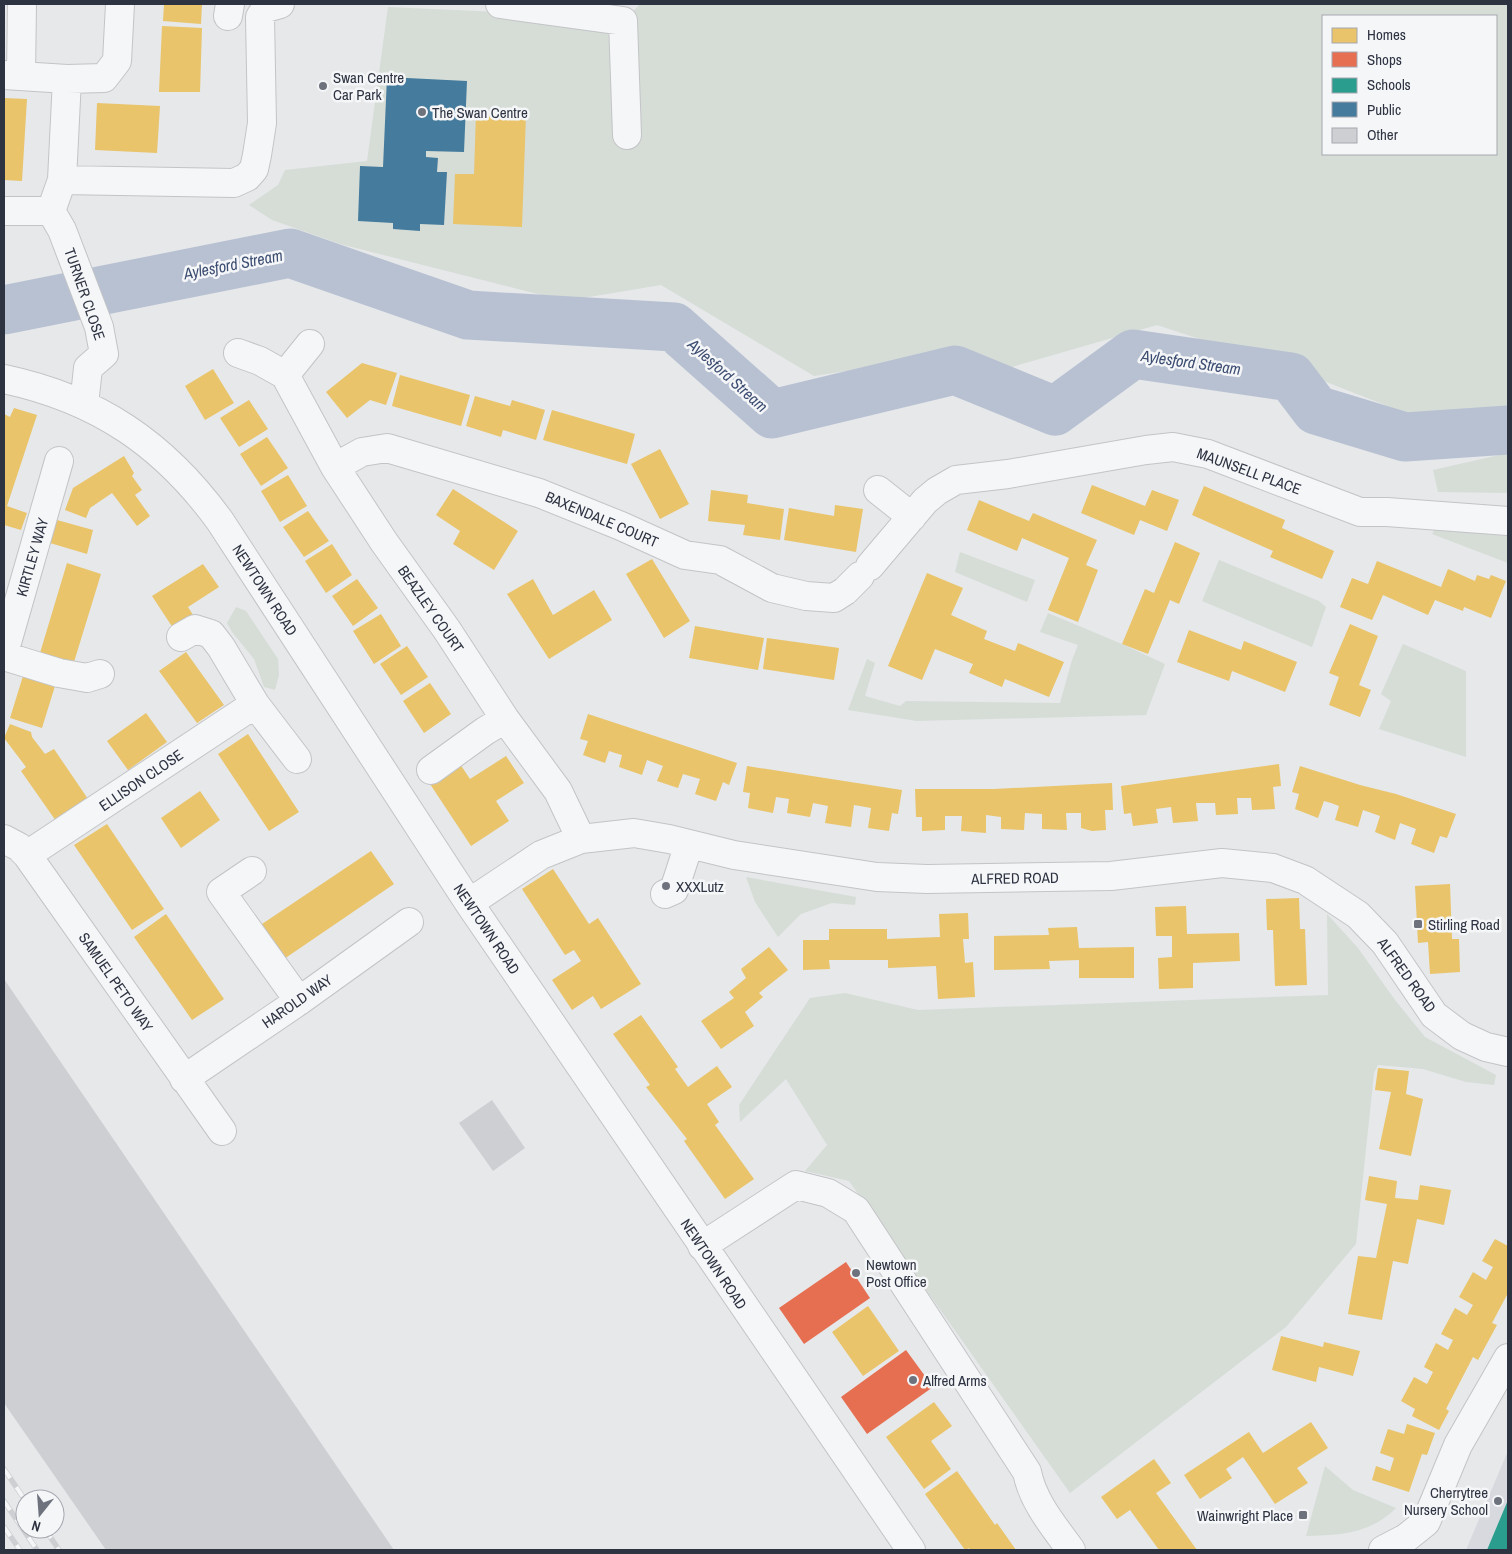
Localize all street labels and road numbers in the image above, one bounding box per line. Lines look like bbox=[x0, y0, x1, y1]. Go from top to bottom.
street label: TURNER CLOSE bbox=[59, 245, 111, 343]
street label: MAUNSELL PLACE bbox=[1194, 442, 1304, 500]
street label: BAXENDALE COURT bbox=[542, 486, 662, 552]
street label: KIRTLEY WAY bbox=[11, 514, 53, 599]
street label: NEWTOWN ROAD bbox=[228, 540, 302, 640]
street label: BEAZLEY COURT bbox=[393, 561, 469, 657]
street label: ELLISON CLOSE bbox=[95, 744, 187, 816]
street label: ALFRED ROAD bbox=[970, 867, 1059, 889]
street label: NEWTOWN ROAD bbox=[449, 880, 525, 978]
street label: SAMUEL PETO WAY bbox=[74, 928, 159, 1037]
street label: ALFRED ROAD bbox=[1372, 933, 1441, 1017]
street label: HAROLD WAY bbox=[258, 969, 337, 1033]
street label: NEWTOWN ROAD bbox=[676, 1215, 752, 1313]

